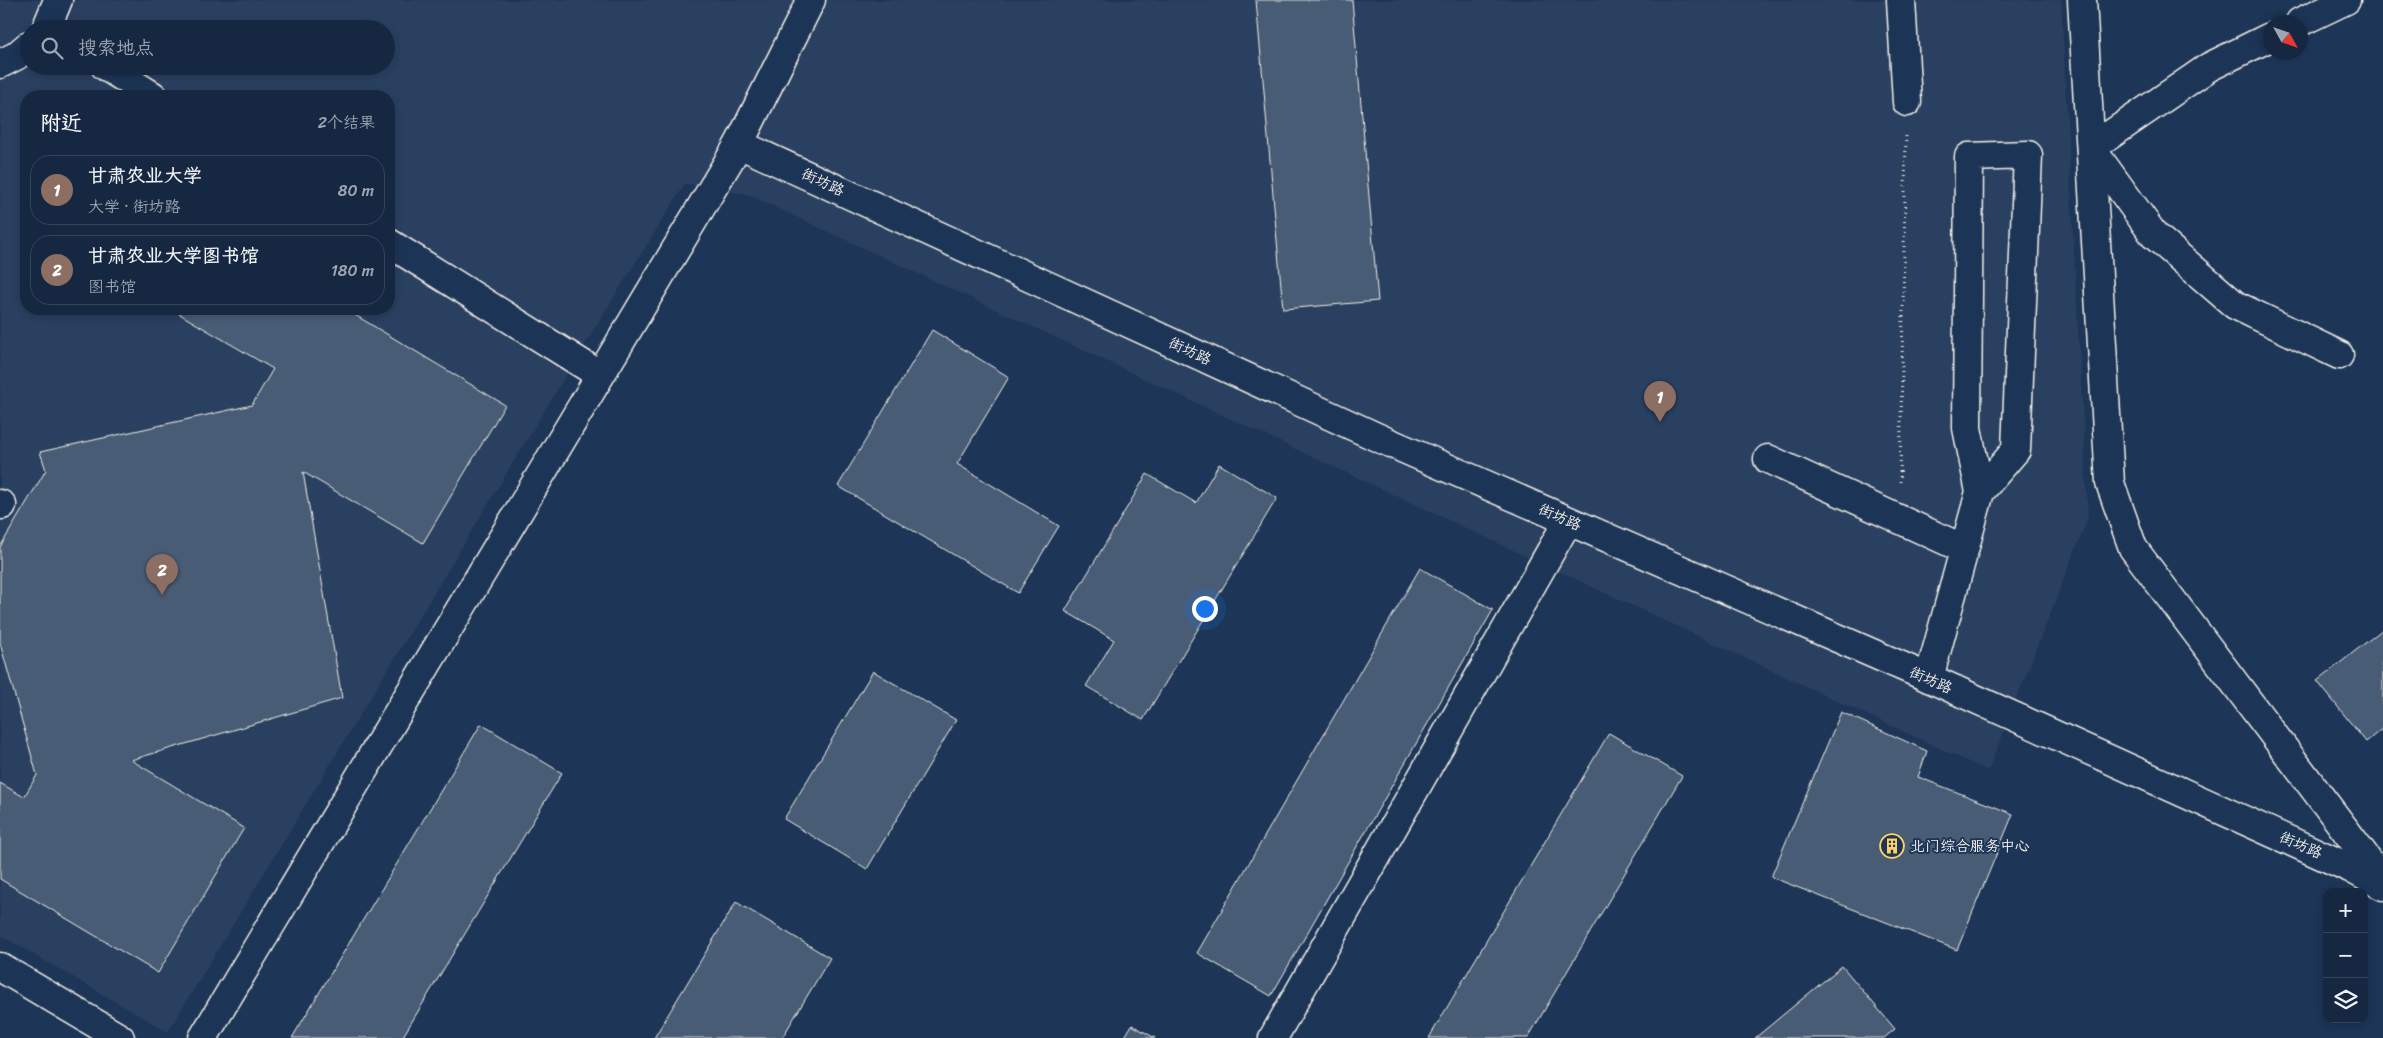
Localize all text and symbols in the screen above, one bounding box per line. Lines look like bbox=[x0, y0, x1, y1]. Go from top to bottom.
north arrow bbox=[2263, 15, 2308, 60]
search box bbox=[20, 20, 395, 75]
text: 搜索地点 bbox=[78, 31, 154, 64]
icon: search bbox=[38, 34, 66, 62]
text: 附近 bbox=[40, 104, 82, 142]
text: 2个结果 bbox=[318, 108, 375, 137]
text: 甘肃农业大学 bbox=[88, 159, 202, 192]
street label: 街坊路 bbox=[797, 161, 849, 203]
text: 1 bbox=[54, 176, 60, 205]
text: 80 m bbox=[338, 176, 374, 205]
text: 大学 · 街坊路 bbox=[88, 192, 181, 221]
text: 甘肃农业大学图书馆 bbox=[88, 239, 259, 272]
text: 2 bbox=[52, 256, 62, 285]
text: 180 m bbox=[331, 256, 374, 285]
text: 图书馆 bbox=[88, 272, 136, 301]
street label: 街坊路 bbox=[1164, 330, 1216, 372]
pin: 1 bbox=[1644, 381, 1676, 422]
street label: 街坊路 bbox=[1534, 496, 1586, 538]
pin: 2 bbox=[146, 554, 178, 595]
your location bbox=[1192, 596, 1218, 622]
street label: 街坊路 bbox=[1905, 659, 1957, 701]
street label: 街坊路 bbox=[2275, 824, 2327, 866]
building icon: 北门综合服务中心 bbox=[1879, 833, 1905, 859]
place label: 北门综合服务中心 bbox=[1910, 833, 2030, 859]
map controls bbox=[2323, 888, 2368, 1023]
button: + bbox=[2323, 888, 2368, 933]
button: − bbox=[2323, 933, 2368, 978]
button: layers bbox=[2323, 978, 2368, 1023]

